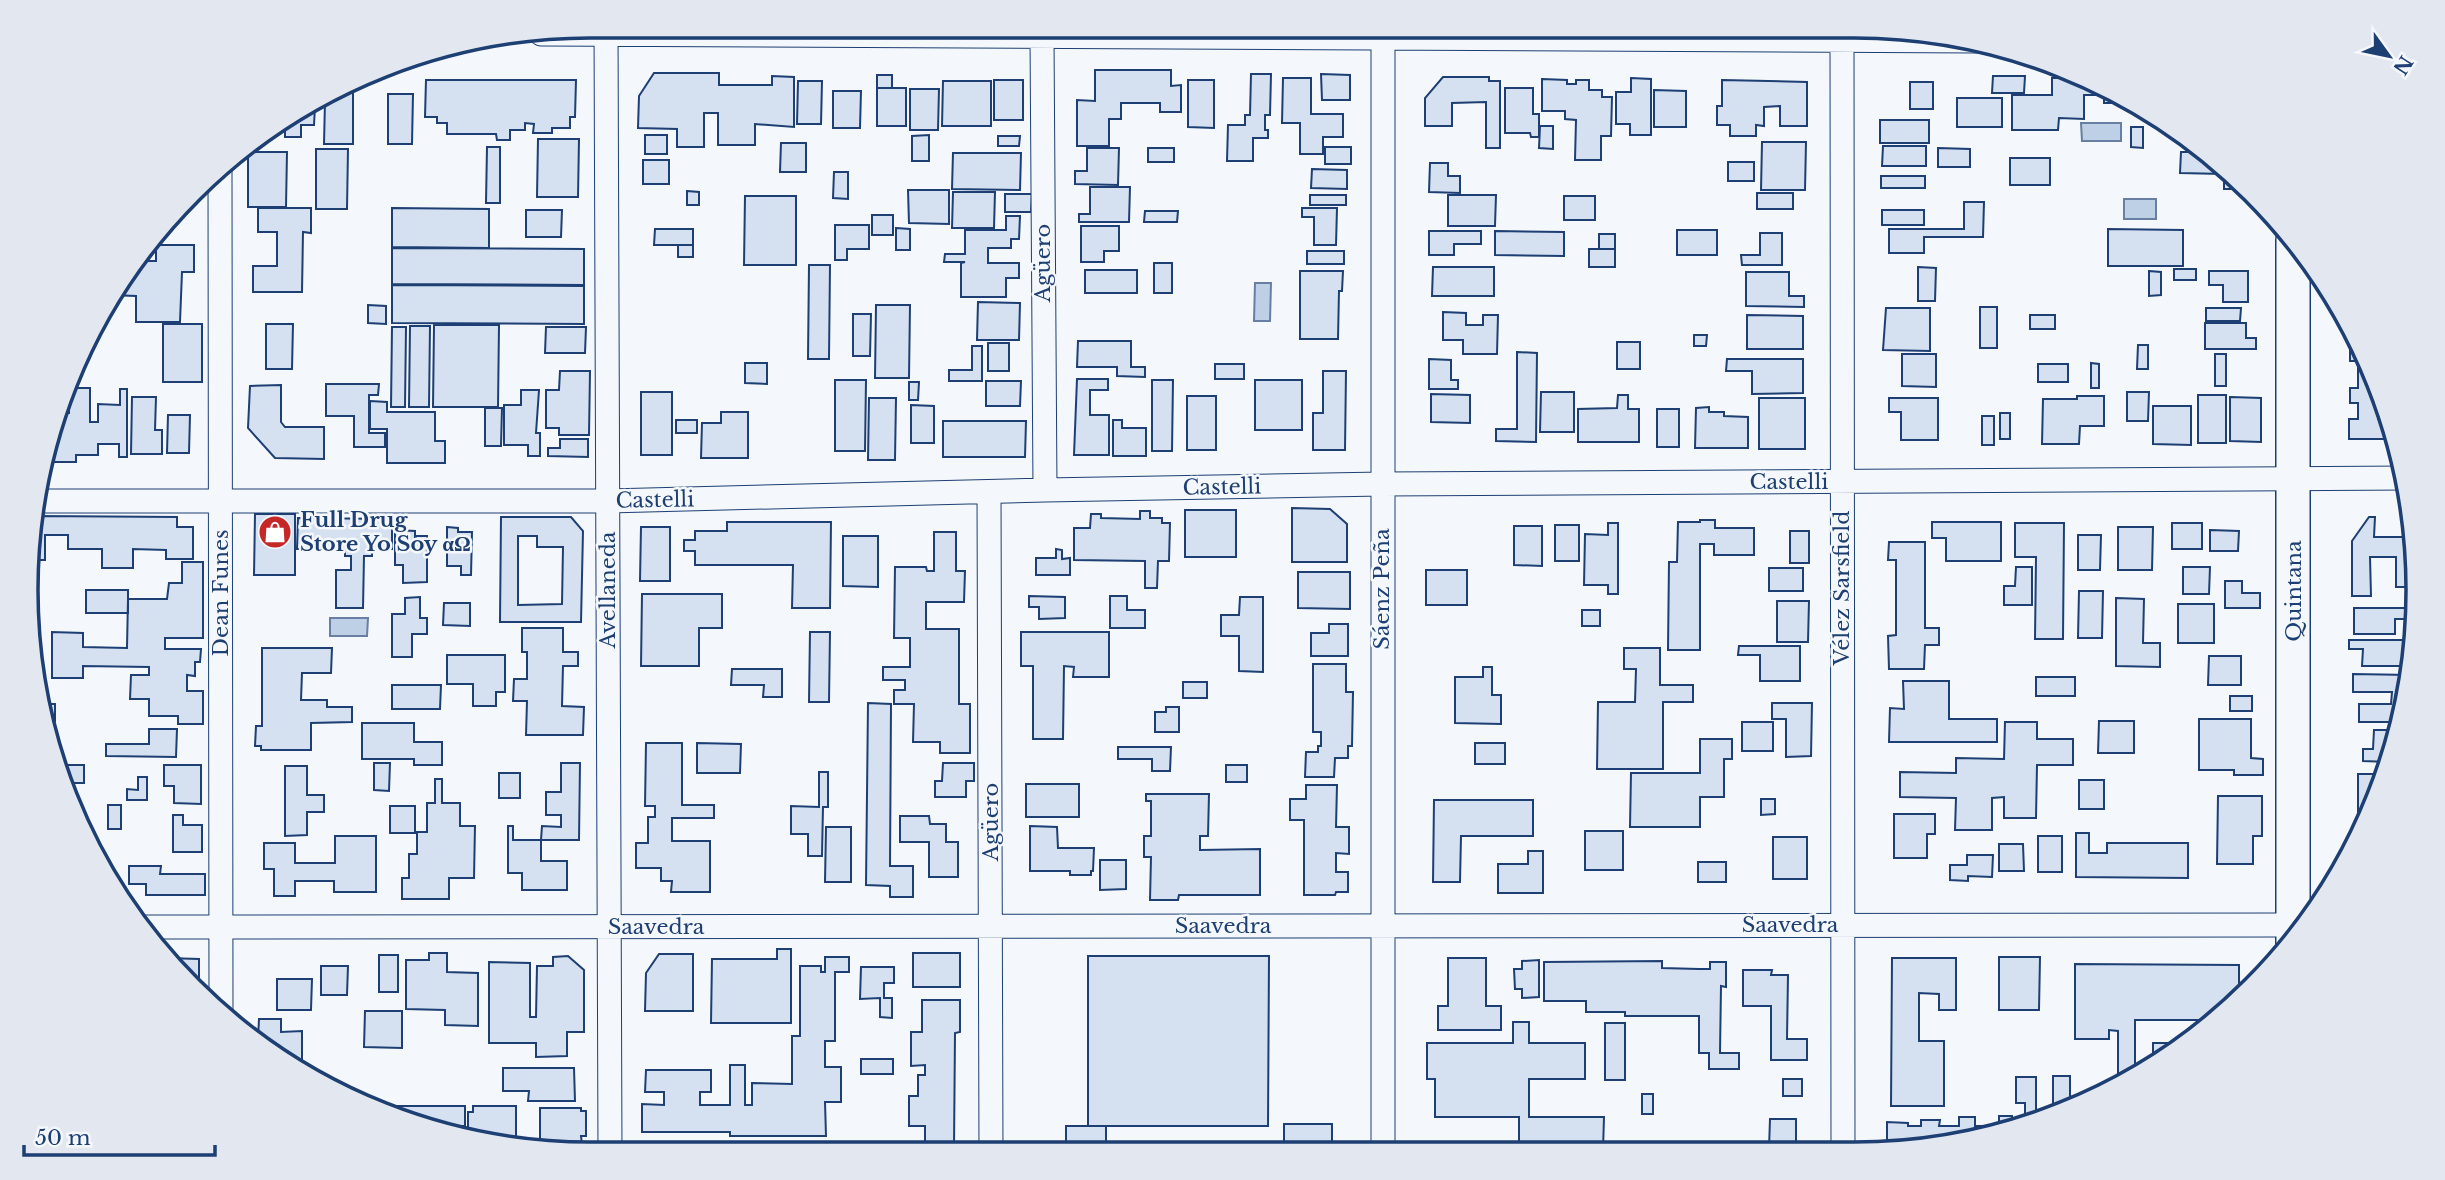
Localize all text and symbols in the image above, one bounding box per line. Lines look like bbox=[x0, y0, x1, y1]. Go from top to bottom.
north arrow bbox=[2354, 21, 2424, 91]
text: N bbox=[2388, 51, 2417, 79]
street label: Agüero bbox=[1030, 224, 1056, 303]
street label: Castelli bbox=[1750, 469, 1828, 495]
street label: Castelli bbox=[1182, 473, 1262, 501]
street label: Castelli bbox=[615, 486, 695, 514]
place label: Full Drug Store Yo Soy αΩ bbox=[300, 507, 471, 557]
street label: Vélez Sarsfield bbox=[1829, 511, 1855, 666]
shop icon: Full Drug Store Yo Soy αΩ bbox=[256, 513, 294, 551]
street label: Sáenz Peña bbox=[1369, 528, 1395, 650]
street label: Dean Funes bbox=[208, 530, 234, 656]
street label: Avellaneda bbox=[595, 531, 621, 650]
street label: Quintana bbox=[2281, 540, 2307, 642]
street label: Agüero bbox=[978, 783, 1004, 862]
street label: Saavedra bbox=[1742, 912, 1839, 938]
street label: Saavedra bbox=[1175, 913, 1272, 939]
street label: Saavedra bbox=[608, 914, 705, 940]
scale bar bbox=[24, 1114, 215, 1158]
text: 50 m bbox=[35, 1125, 91, 1151]

